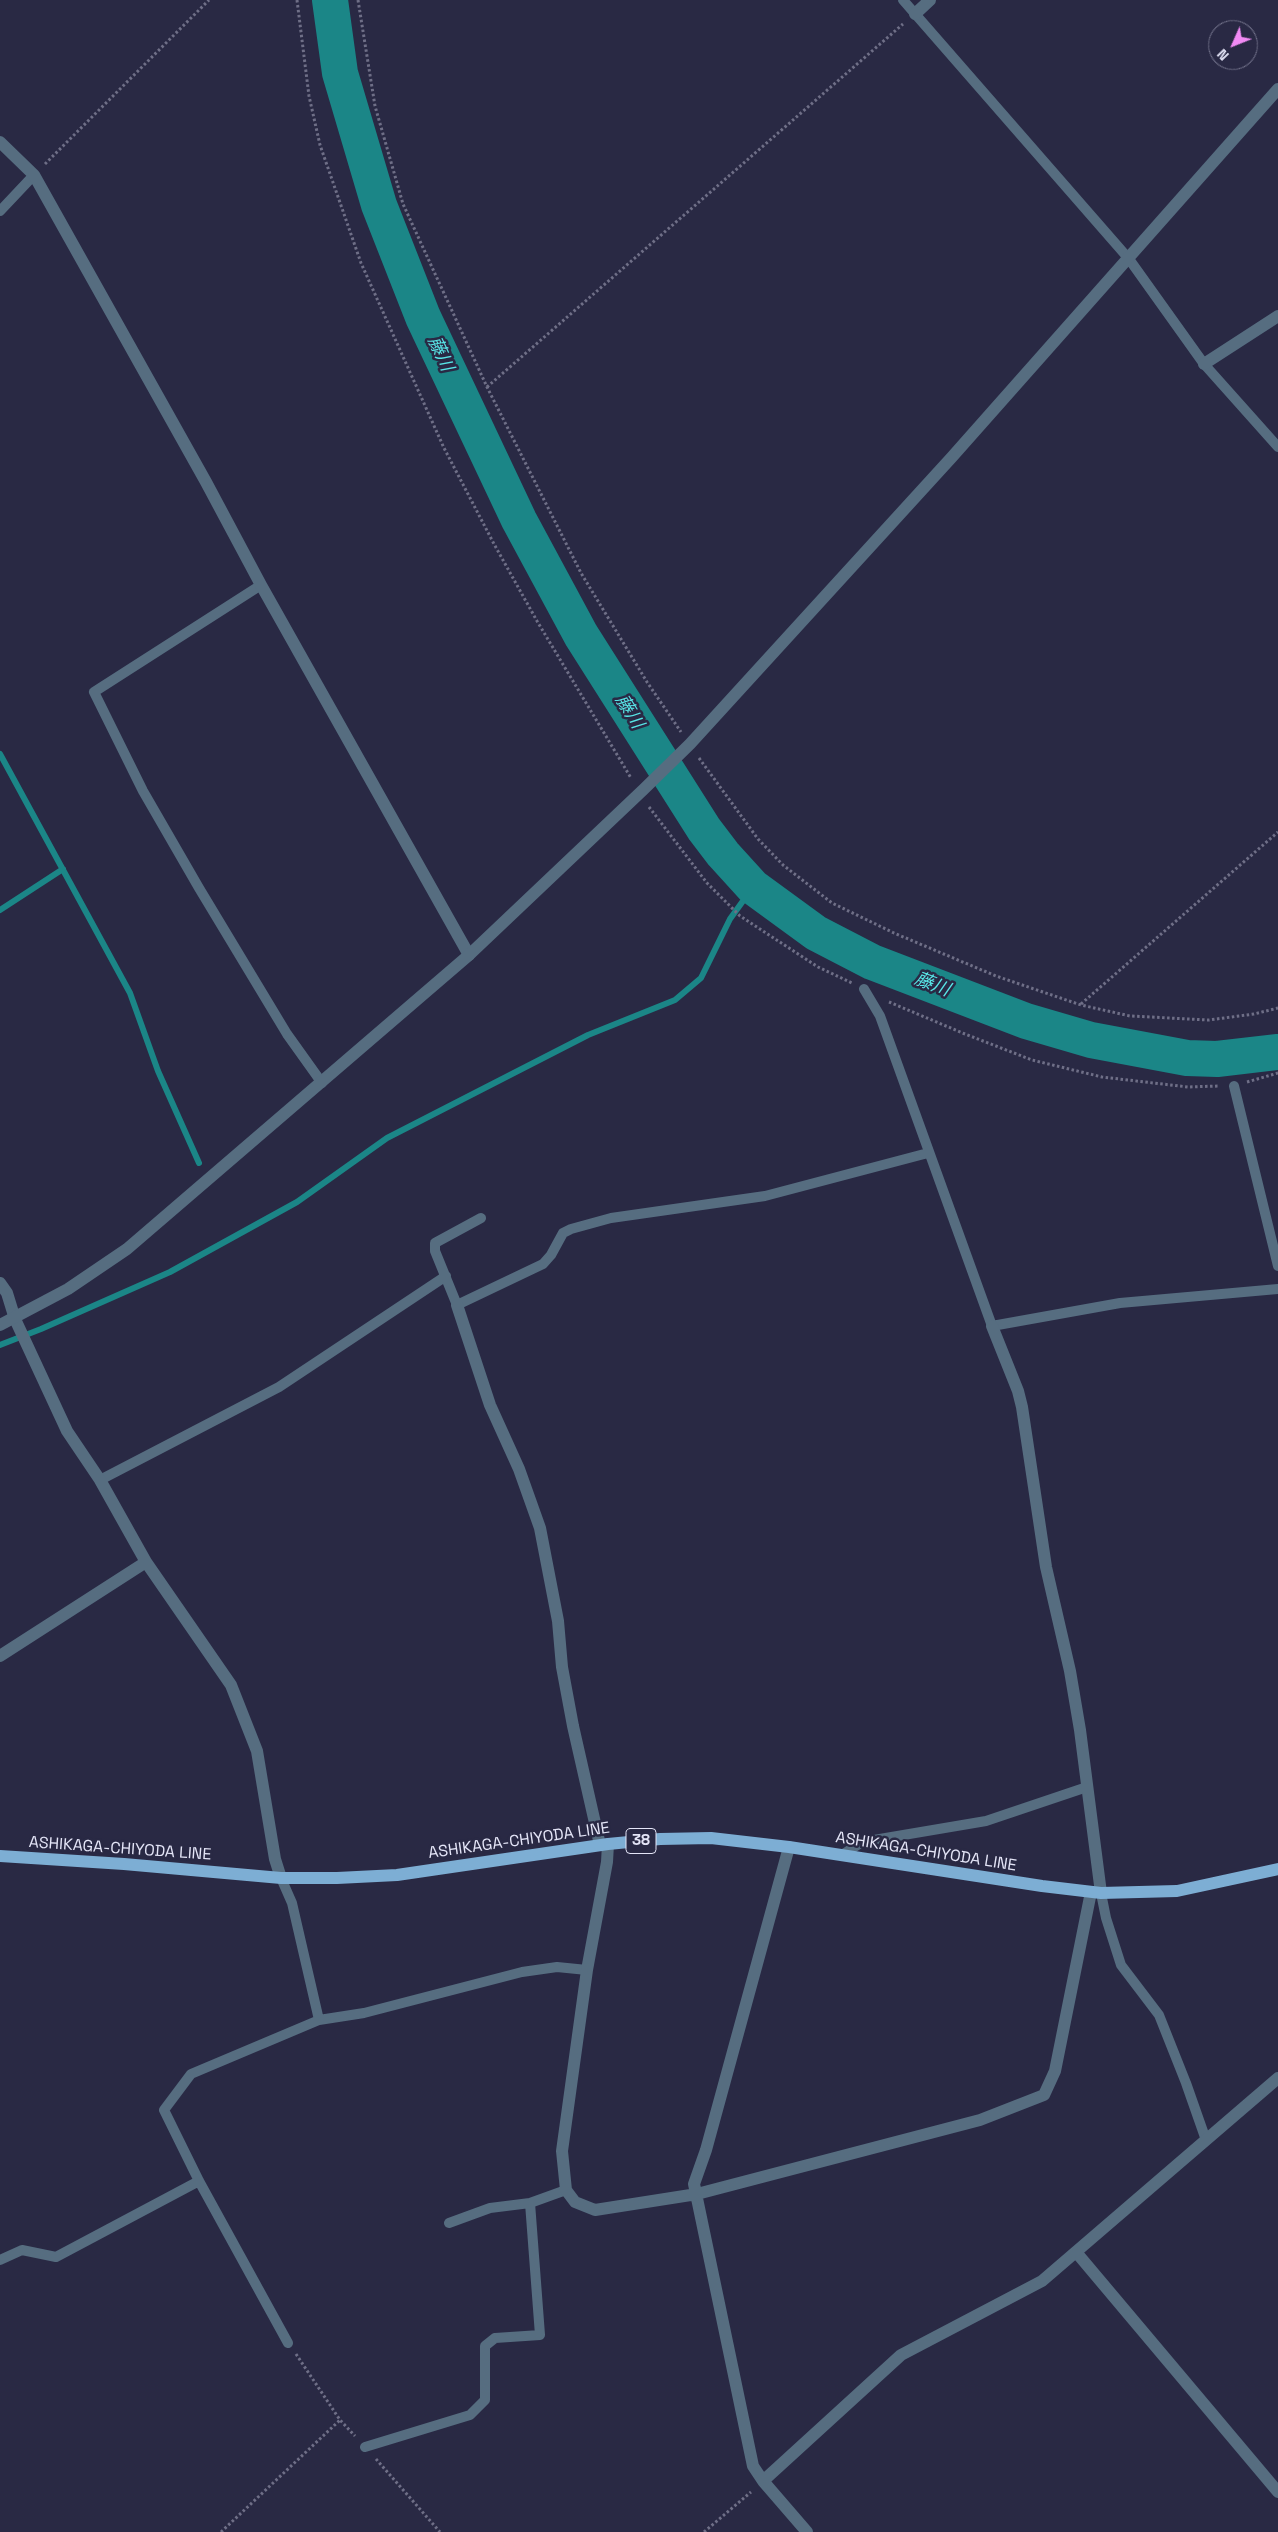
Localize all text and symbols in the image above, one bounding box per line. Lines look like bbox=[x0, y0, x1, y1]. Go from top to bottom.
north arrow bbox=[1208, 20, 1258, 70]
text: N bbox=[1213, 45, 1233, 64]
water label: 藤川 bbox=[423, 333, 457, 375]
water label: 藤川 bbox=[610, 691, 648, 733]
water label: 藤川 bbox=[911, 968, 953, 1002]
street label: ASHIKAGA-CHIYODA LINE bbox=[427, 1819, 611, 1863]
road number: 38 bbox=[626, 1828, 656, 1854]
street label: ASHIKAGA-CHIYODA LINE bbox=[834, 1828, 1018, 1876]
street label: ASHIKAGA-CHIYODA LINE bbox=[28, 1833, 212, 1865]

